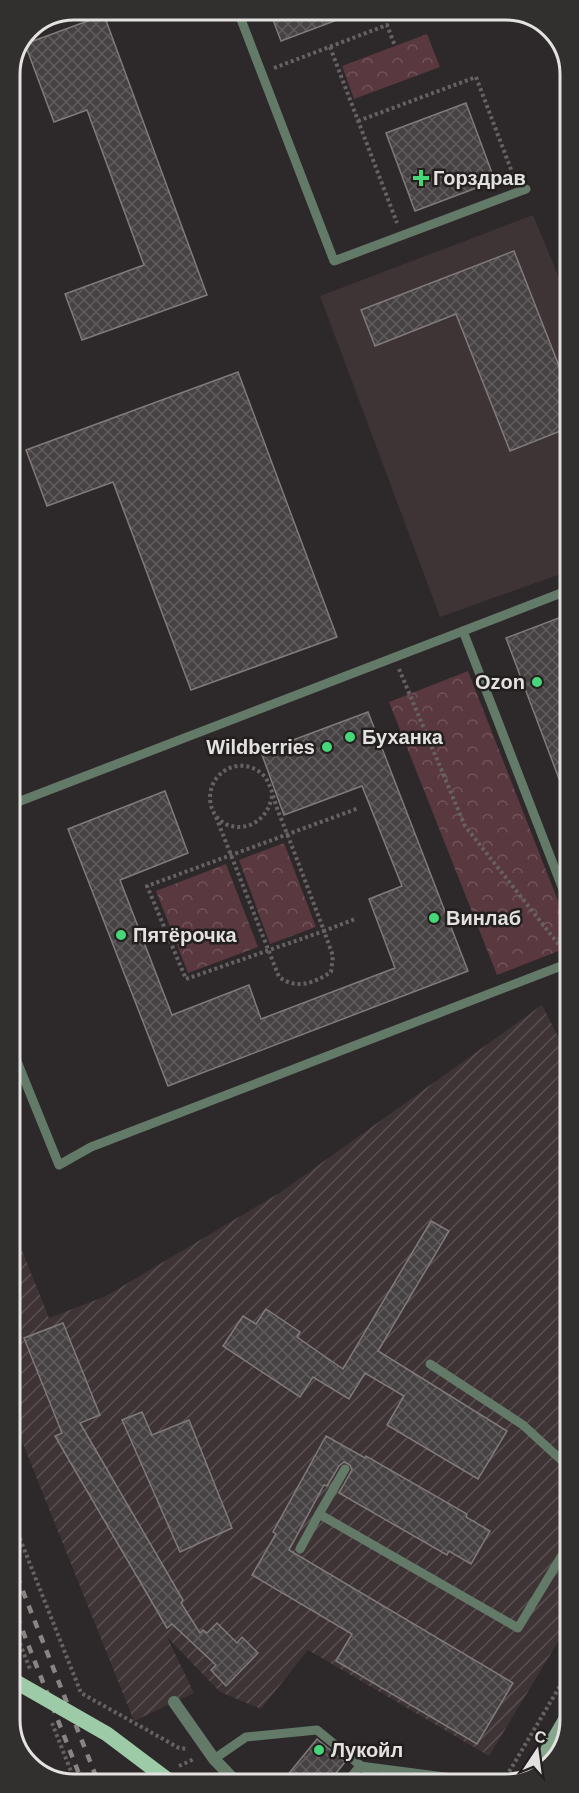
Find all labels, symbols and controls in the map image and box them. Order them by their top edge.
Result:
place label: Горздрав [433,167,526,189]
marker: Горздрав [414,171,428,185]
place label: Ozon [475,671,525,693]
marker: Ozon [530,675,544,689]
place label: Буханка [362,726,444,748]
marker: Буханка [343,730,357,744]
place label: Wildberries [206,736,315,758]
marker: Wildberries [320,740,334,754]
place label: Винлаб [446,907,521,929]
marker: Винлаб [427,911,441,925]
place label: Пятёрочка [133,924,238,946]
marker: Пятёрочка [114,928,128,942]
north arrow [507,1721,567,1781]
text: С [533,1727,548,1747]
place label: Лукойл [331,1739,403,1761]
marker: Лукойл [312,1743,326,1757]

